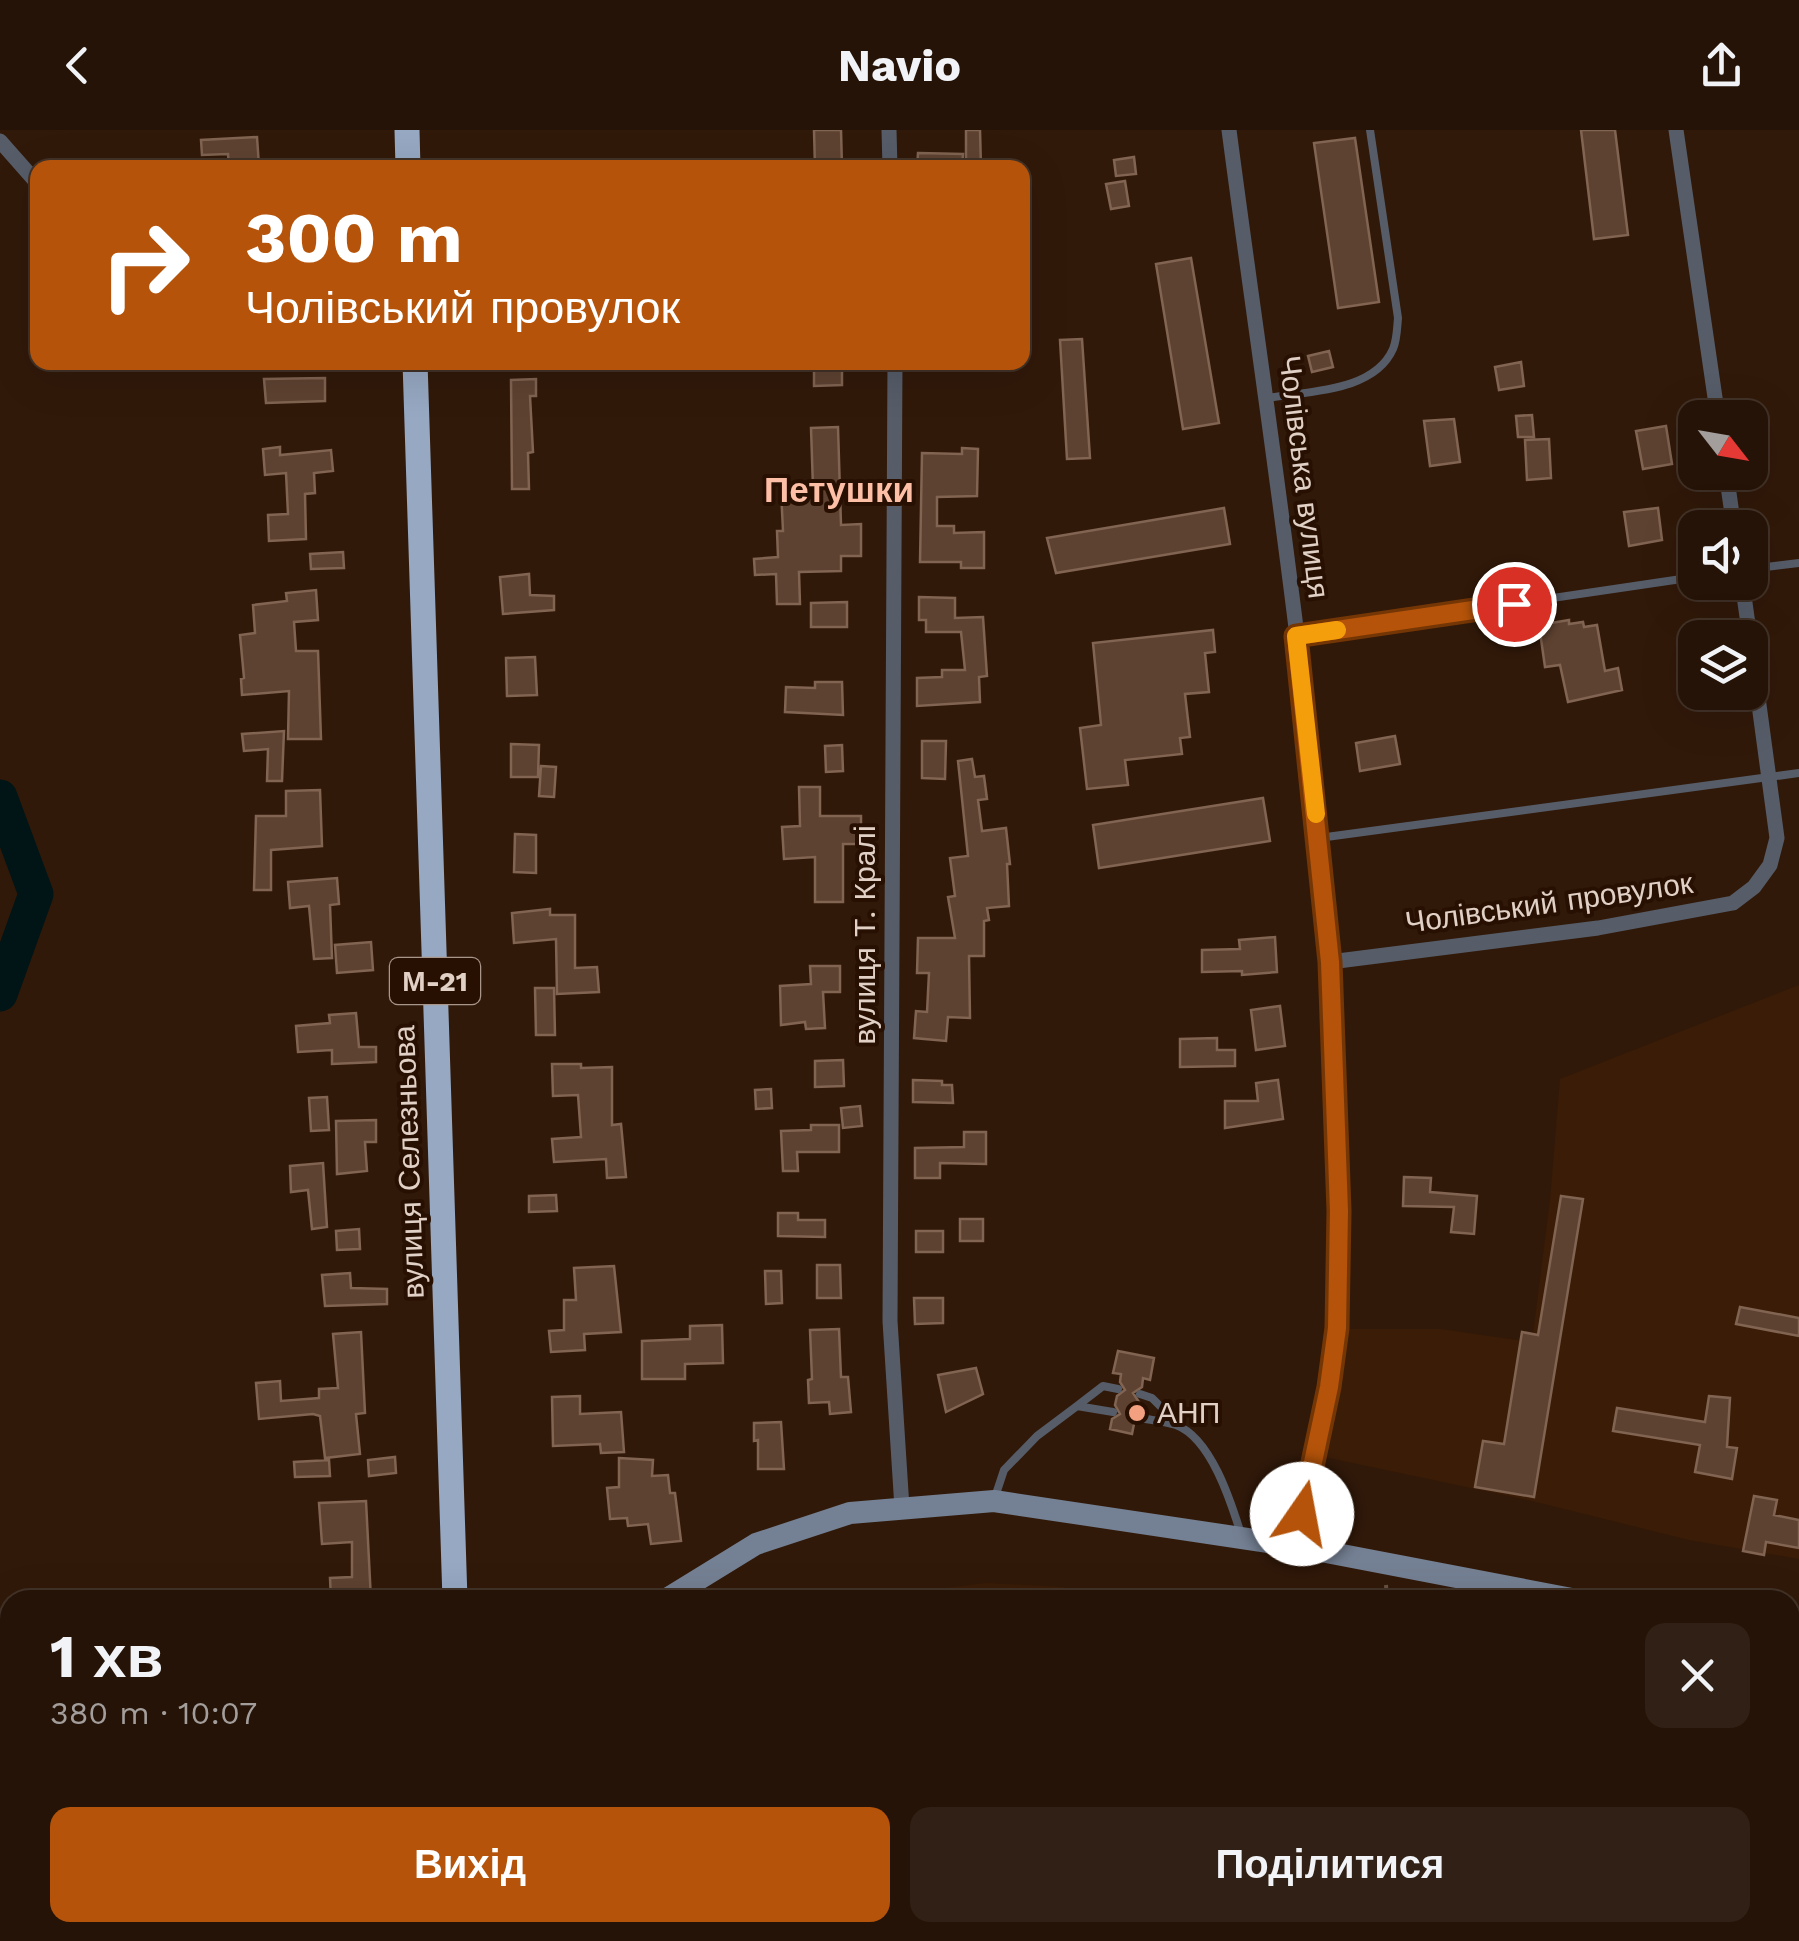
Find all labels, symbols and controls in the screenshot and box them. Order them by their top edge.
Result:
icon: back [50,38,105,93]
icon: share [1694,38,1749,93]
text: Navio [838,39,961,92]
text: 300 m [245,197,463,279]
icon: right [80,200,210,330]
text: Чолівський провулок [245,281,680,334]
street label: Чолівська вулиця [1272,353,1337,600]
north arrow [1678,400,1768,490]
map controls [1678,400,1768,710]
district label: Петушки [764,469,914,511]
button: sound [1678,510,1768,600]
pin [1472,562,1557,647]
icon: arrive [1487,577,1542,632]
button: layers [1678,620,1768,710]
street label: вулиця Т. Кралі [847,825,882,1045]
street label: Чолівський провулок [1403,865,1696,940]
road number: М-21 [390,958,480,1004]
street label: вулиця Селезньова [386,1025,431,1299]
place label: АНП [1157,1395,1220,1430]
marker: АНП [1126,1402,1148,1424]
position arrow [1250,1462,1354,1566]
text: 1 хв [50,1621,163,1692]
button: close [1645,1623,1750,1728]
text: 380 m · 10:07 [50,1694,257,1732]
button: Вихід [50,1807,890,1922]
button: Поділитися [910,1807,1750,1922]

